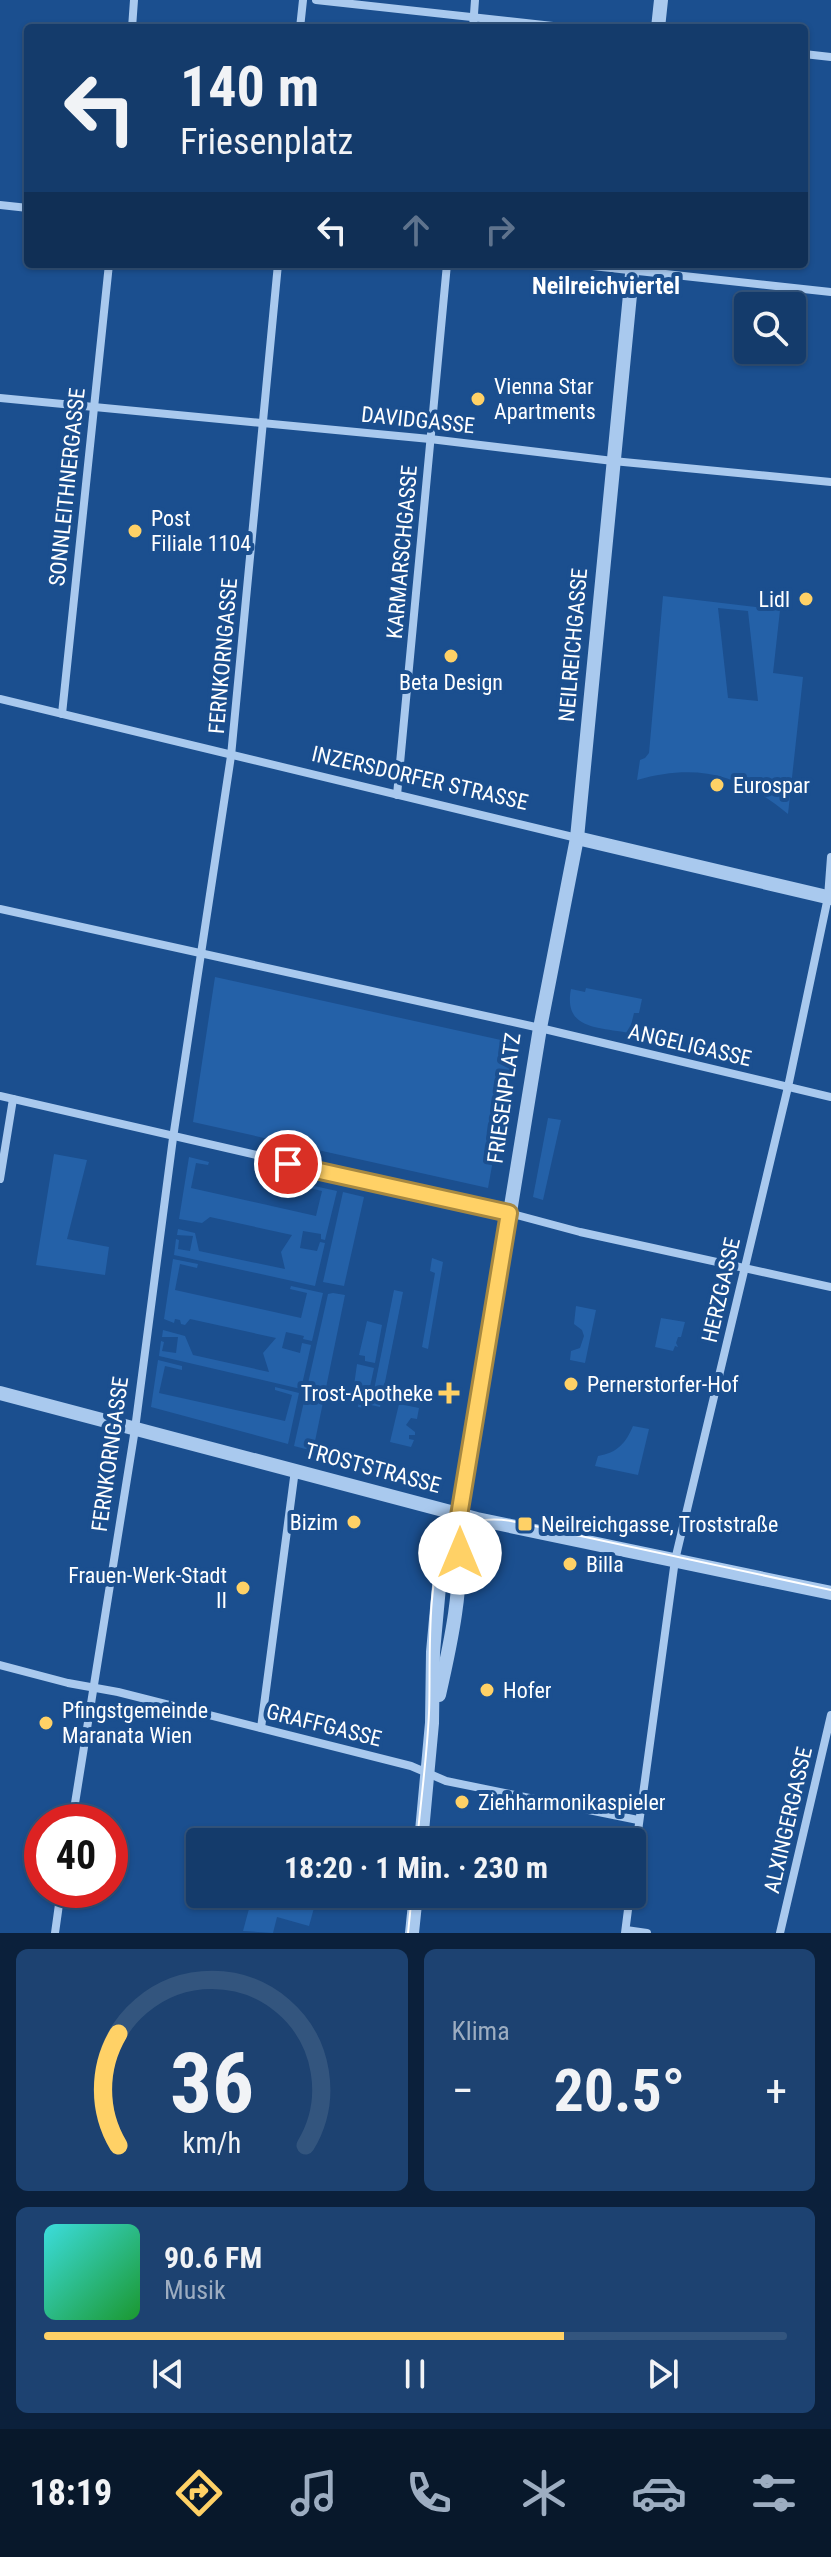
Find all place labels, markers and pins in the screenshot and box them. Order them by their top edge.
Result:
place label: Vienna Star Apartments [494,374,596,424]
marker: Vienna Star Apartments [469,390,487,408]
place label: Post Filiale 1104 [151,506,251,556]
marker: Post Filiale 1104 [126,522,144,540]
place label: Lidl [759,587,790,612]
marker: Lidl [797,590,815,608]
marker: Beta Design [442,647,460,665]
place label: Beta Design [399,670,503,695]
place label: Eurospar [733,773,810,798]
marker: Eurospar [708,776,726,794]
pin [254,1130,322,1198]
place label: Pernerstorfer-Hof [587,1372,739,1397]
marker: Pernerstorfer-Hof [562,1375,580,1393]
place label: Trost-Apotheke [301,1381,433,1406]
marker: Trost-Apotheke [440,1384,458,1402]
place label: Bizim [290,1510,338,1535]
place label: Neilreichgasse, Troststraße [541,1512,778,1537]
marker: Bizim [345,1513,363,1531]
marker: Neilreichgasse, Troststraße [516,1515,534,1533]
place label: Billa [586,1552,624,1577]
marker: Billa [561,1555,579,1573]
place label: Frauen-Werk-Stadt II [68,1563,227,1613]
marker: Frauen-Werk-Stadt II [234,1579,252,1597]
place label: Hofer [503,1678,552,1703]
marker: Hofer [478,1681,496,1699]
place label: Pfingstgemeinde Maranata Wien [62,1698,208,1748]
marker: Pfingstgemeinde Maranata Wien [37,1714,55,1732]
place label: Ziehharmonikaspieler [478,1790,666,1815]
marker: Ziehharmonikaspieler [453,1793,471,1811]

